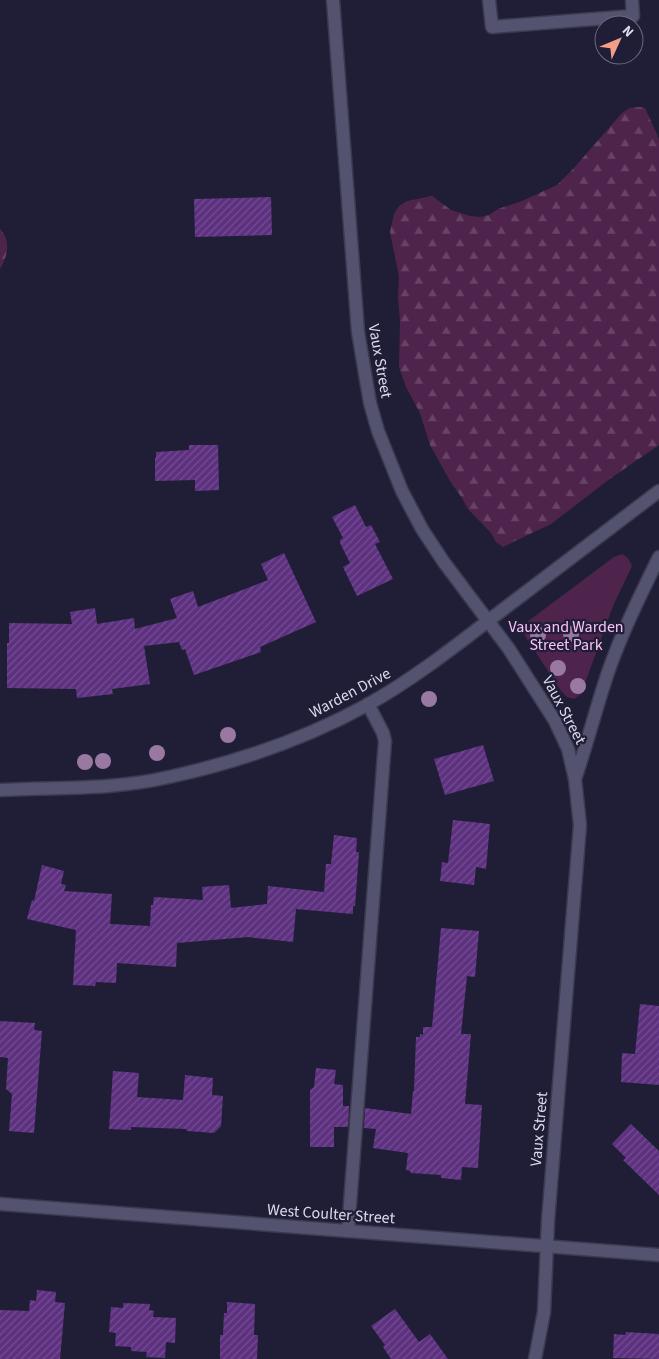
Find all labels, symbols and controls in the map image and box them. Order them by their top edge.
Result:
north arrow [594,15,644,65]
text: N [617,21,638,42]
street label: Vaux Street [363,322,397,400]
park label: Vaux and Warden Street Park [508,616,624,656]
street label: Warden Drive [305,662,395,724]
street label: Vaux Street [537,672,592,749]
street label: Vaux Street [525,1090,553,1167]
street label: West Coulter Street [266,1199,396,1229]

